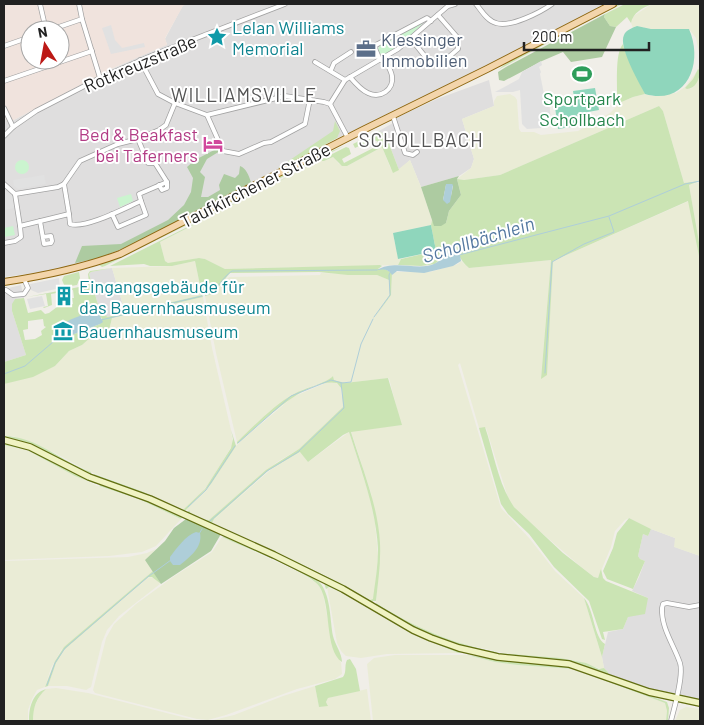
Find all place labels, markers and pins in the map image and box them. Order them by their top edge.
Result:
place label: Lelan Williams Memorial [232,16,344,59]
place icon: Lelan Williams Memorial [206,26,228,48]
place label: Klessinger Immobilien [381,28,468,71]
office icon: Klessinger Immobilien [355,38,377,60]
sports icon: Sportpark Schollbach [571,63,593,85]
place label: Sportpark Schollbach [539,87,625,130]
place label: Bed & Beakfast bei Taferners [79,123,198,166]
hotel icon: Bed & Beakfast bei Taferners [202,133,224,155]
place label: Eingangsgebäude für das Bauernhausmuseum [79,275,271,318]
building icon: Eingangsgebäude für das Bauernhausmuseum [53,285,75,307]
museum icon: Bauernhausmuseum [52,320,74,342]
place label: Bauernhausmuseum [78,320,238,342]

